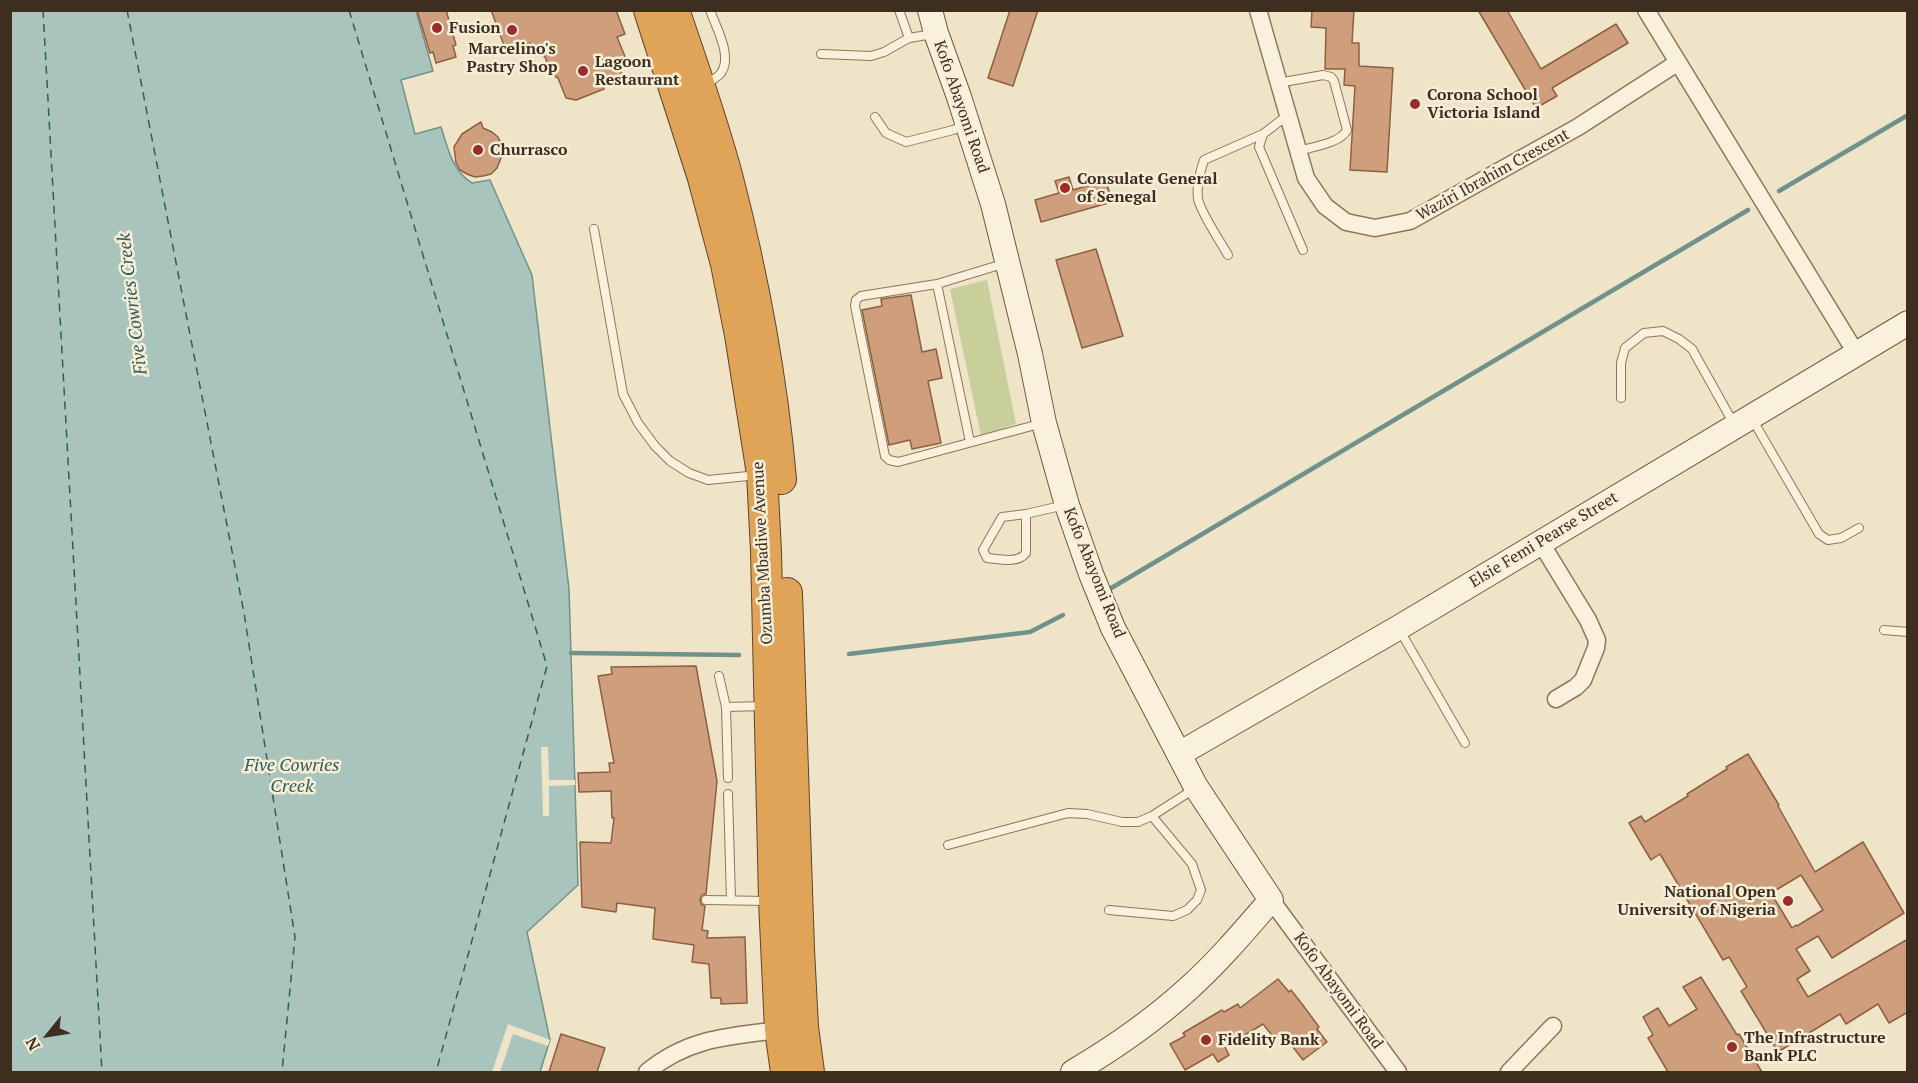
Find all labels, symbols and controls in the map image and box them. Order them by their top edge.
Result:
place label: Fusion [449,18,501,38]
marker: Fusion [430,21,444,35]
marker: Marcelino's Pastry Shop [505,23,519,37]
street label: Kofo Abayomi Road [929,38,993,176]
place label: Marcelino's Pastry Shop [467,39,557,77]
place label: Lagoon Restaurant [595,52,679,90]
marker: Lagoon Restaurant [576,64,590,78]
place label: Corona School Victoria Island [1427,85,1540,123]
marker: Corona School Victoria Island [1408,97,1422,111]
street label: Waziri Ibrahim Crescent [1413,125,1573,225]
place label: Churrasco [490,140,568,160]
marker: Churrasco [471,143,485,157]
place label: Consulate General of Senegal [1077,169,1218,207]
marker: Consulate General of Senegal [1058,181,1072,195]
water label: Five Cowries Creek [114,232,152,376]
street label: Ozumba Mbadiwe Avenue [749,461,777,645]
street label: Elsie Femi Pearse Street [1466,488,1622,592]
street label: Kofo Abayomi Road [1059,505,1129,641]
water label: Five Cowries Creek [244,755,340,798]
place label: National Open University of Nigeria [1618,882,1776,920]
marker: National Open University of Nigeria [1781,894,1795,908]
street label: Kofo Abayomi Road [1289,929,1387,1053]
north arrow [18,1005,78,1065]
place label: The Infrastructure Bank PLC [1744,1028,1886,1066]
place label: Fidelity Bank [1218,1030,1319,1050]
text: N [20,1033,45,1055]
marker: Fidelity Bank [1199,1033,1213,1047]
marker: The Infrastructure Bank PLC [1725,1040,1739,1054]

